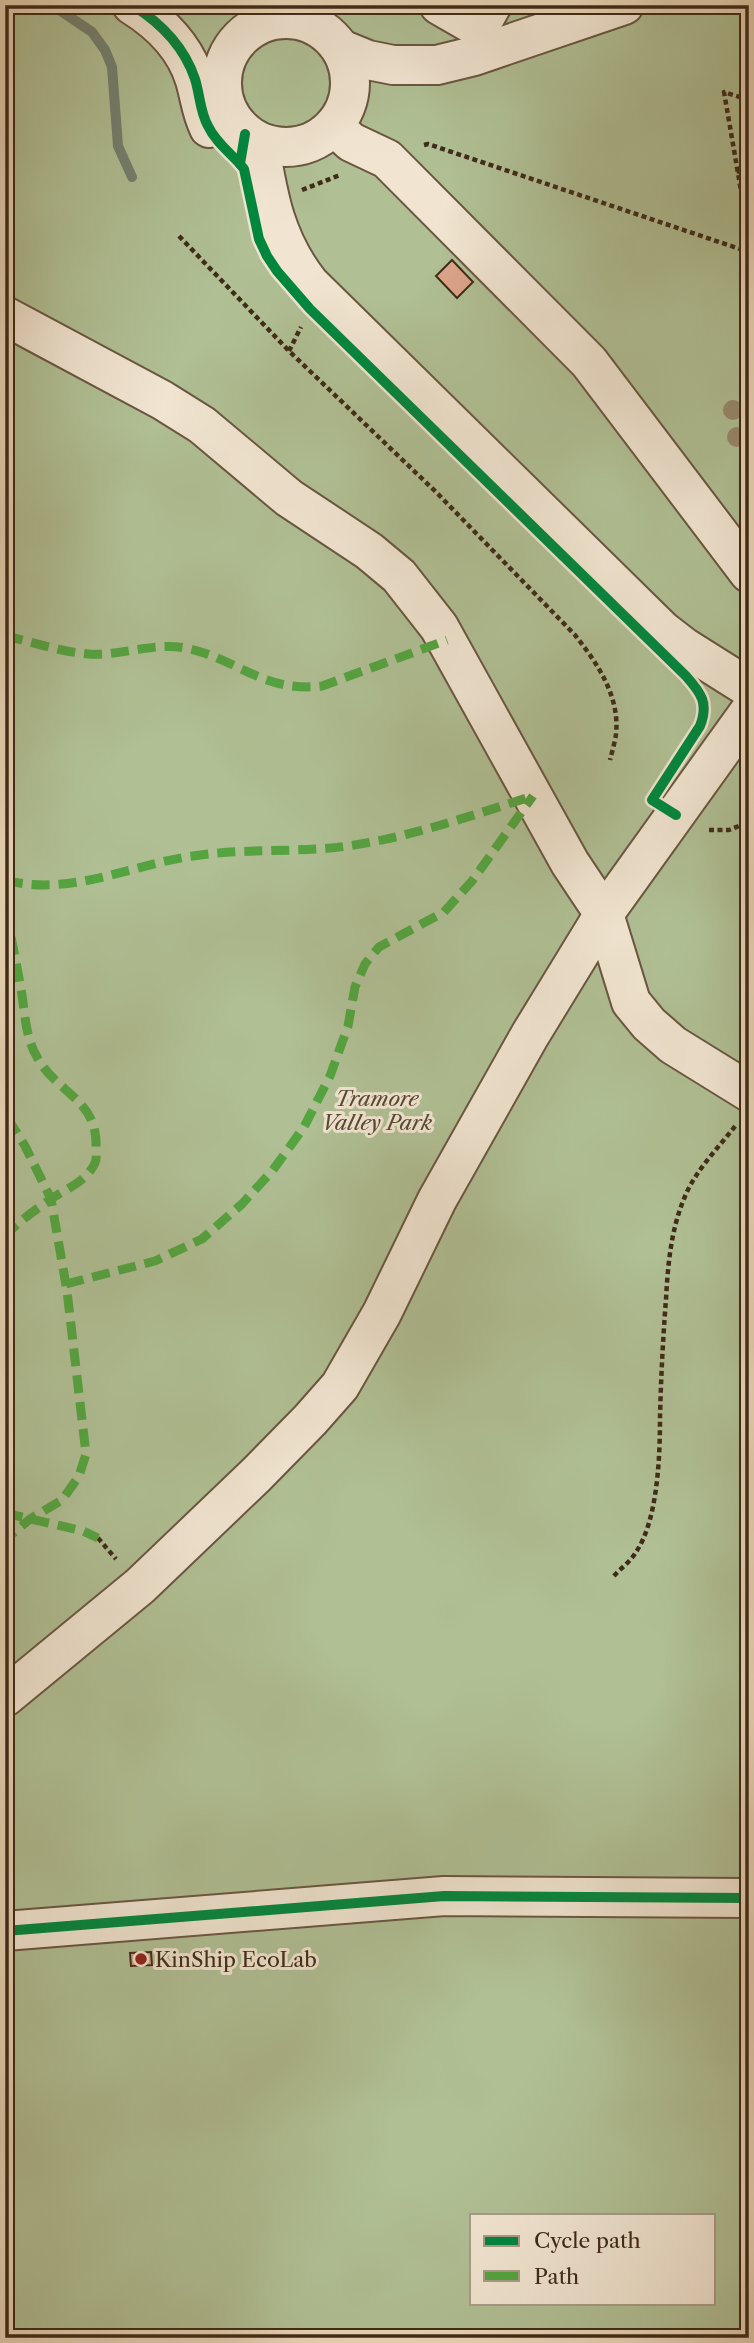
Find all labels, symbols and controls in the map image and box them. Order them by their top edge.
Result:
park label: Tramore Valley Park [322,1086,432,1135]
place label: KinShip EcoLab [155,1947,317,1972]
marker: KinShip EcoLab [133,1951,149,1967]
legend [470,2214,716,2304]
text: Cycle path [534,2228,641,2253]
text: Path [534,2264,579,2289]

